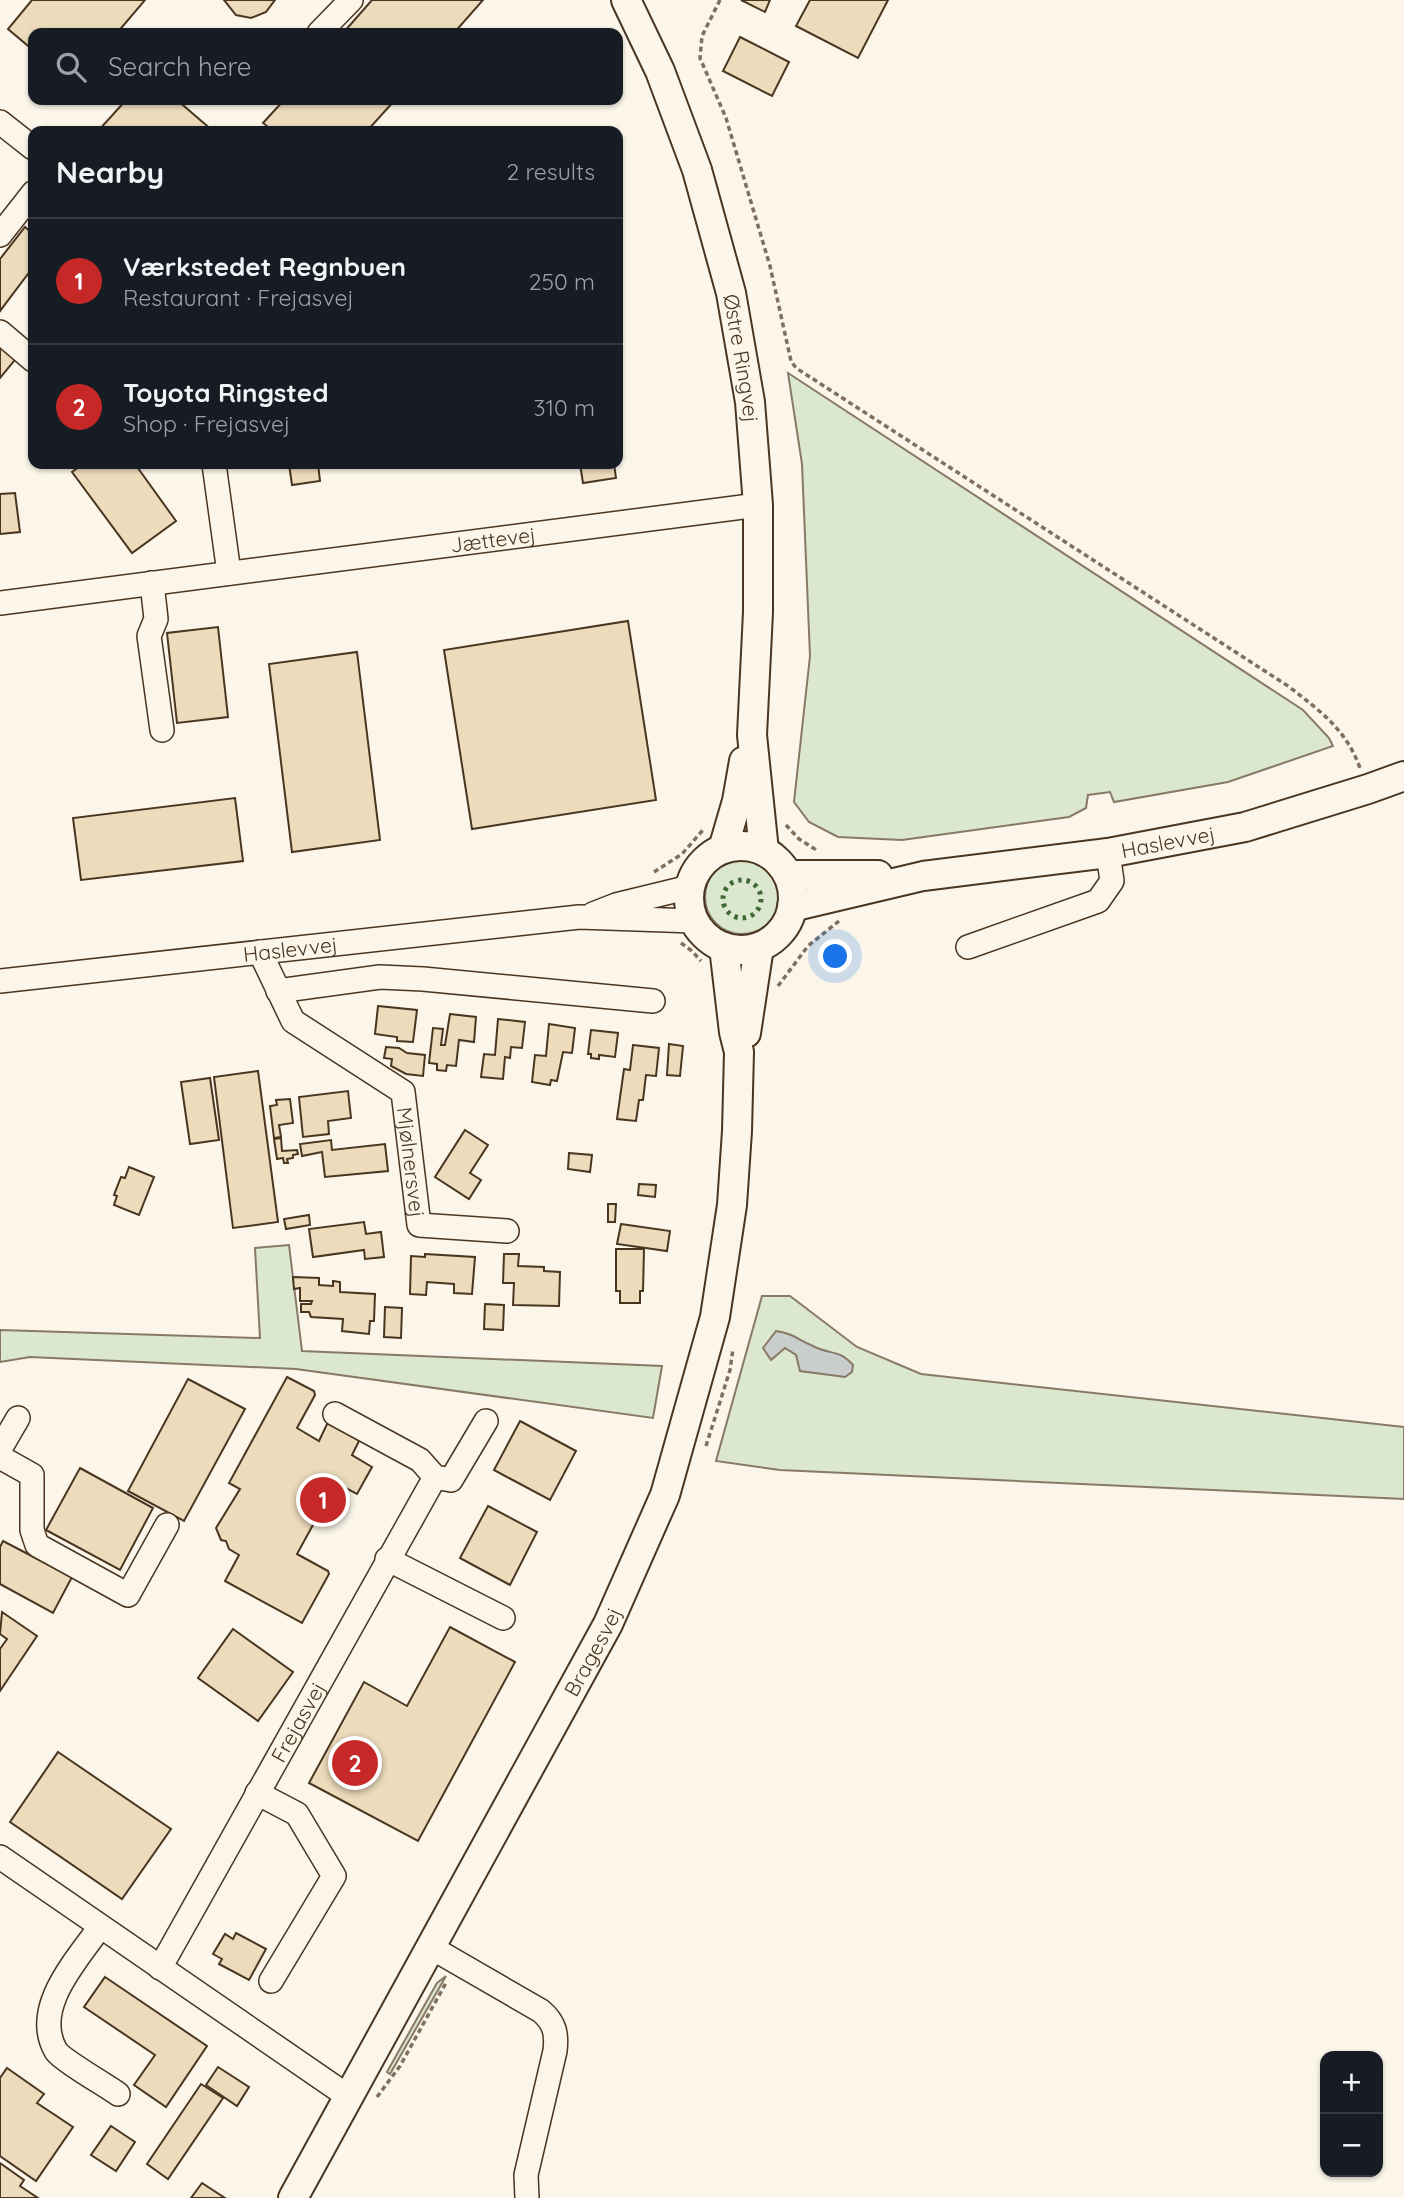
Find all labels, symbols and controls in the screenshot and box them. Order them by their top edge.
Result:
search box [28,28,623,105]
icon: search [52,48,90,86]
text: Search here [108,50,252,83]
text: Nearby [56,153,164,191]
text: 2 results [506,157,595,186]
text: Værkstedet Regnbuen [123,250,406,283]
text: 1 [75,267,83,296]
text: 250 m [529,267,595,296]
text: Restaurant · Frejasvej [123,283,354,312]
street label: Østre Ringvej [718,292,765,423]
text: Toyota Ringsted [123,376,329,409]
text: 2 [72,393,86,422]
text: 310 m [533,393,595,422]
text: Shop · Frejasvej [123,409,290,438]
street label: Jættevej [449,521,537,558]
street label: Haslevvej [1119,820,1217,863]
street label: Haslevvej [242,931,339,967]
your location [818,939,852,973]
street label: Mjølnersvej [392,1105,431,1219]
pin: 1 [300,1474,346,1526]
street label: Bragesvej [558,1603,627,1701]
street label: Frejasvej [265,1677,331,1767]
pin: 2 [332,1737,378,1789]
map controls [1320,2051,1383,2177]
button: + [1320,2051,1383,2114]
button: − [1320,2114,1383,2177]

